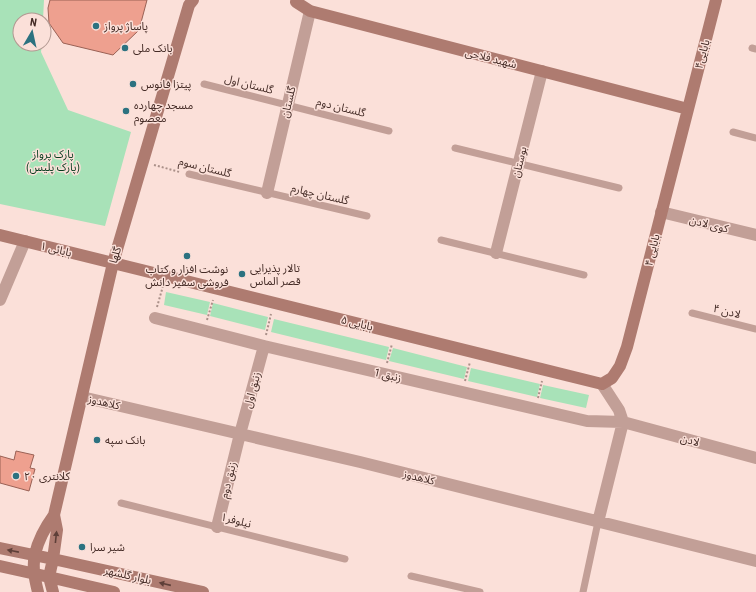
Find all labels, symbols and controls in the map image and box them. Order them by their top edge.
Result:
north arrow [12,12,52,52]
text: N [29,16,38,30]
place label: پاساژ پرواز [103,20,148,34]
marker: پاساژ پرواز [91,21,101,31]
street label: بابایی۴ [692,38,713,70]
place label: بانک ملی [133,42,173,55]
marker: بانک ملی [120,43,130,53]
street label: شهید فلاحی [464,46,518,71]
street label: گلستان اول [223,72,275,97]
place label: پیتزا فانوس [141,78,191,92]
marker: پیتزا فانوس [128,79,138,89]
street label: گلستان [279,85,299,119]
street label: گلستان دوم [315,95,367,121]
place label: مسجد چهارده معصوم [134,99,193,126]
marker: مسجد چهارده معصوم [121,106,131,116]
street label: بوستان [509,145,530,179]
park label: پارک پرواز (پارک پلیس) [26,148,80,175]
street label: گلستان سوم [177,155,233,181]
street label: گلستان چهارم [290,182,350,209]
street label: کوی لادن [688,213,730,236]
street label: بابایی ۴ [642,233,663,267]
street label: بابائی ۱ [39,239,73,260]
street label: گلها [107,245,124,265]
marker: نوشت افزار و کتاب فروشی سفیر دانش [182,251,192,261]
place label: تالار پذیرایی قصر الماس [250,262,301,288]
place label: نوشت افزار و کتاب فروشی سفیر دانش [145,263,229,289]
marker: تالار پذیرایی قصر الماس [237,269,247,279]
street label: لادن ۴ [712,302,742,321]
street label: ۵ بابایی [340,313,374,334]
street label: زنبق 1 [373,366,403,385]
street label: زنبق اول [241,371,264,410]
street label: کلاهدوز [86,392,122,413]
street label: لادن [679,432,701,449]
place label: بانک سپه [105,434,145,448]
marker: بانک سپه [92,435,102,445]
street label: زنبق دوم [218,460,240,500]
street label: کلاهدوز [401,467,437,488]
place label: کلانتری ۲۰ [24,470,70,483]
marker: کلانتری ۲۰ [11,471,21,481]
street label: نیلوفر۱ [219,510,253,531]
one-way arrow [52,530,59,543]
place label: شیر سرا [90,541,125,554]
marker: شیر سرا [77,542,87,552]
one-way arrow [7,547,19,553]
street label: بلوار گلشهر [102,564,153,587]
one-way arrow [159,580,171,586]

